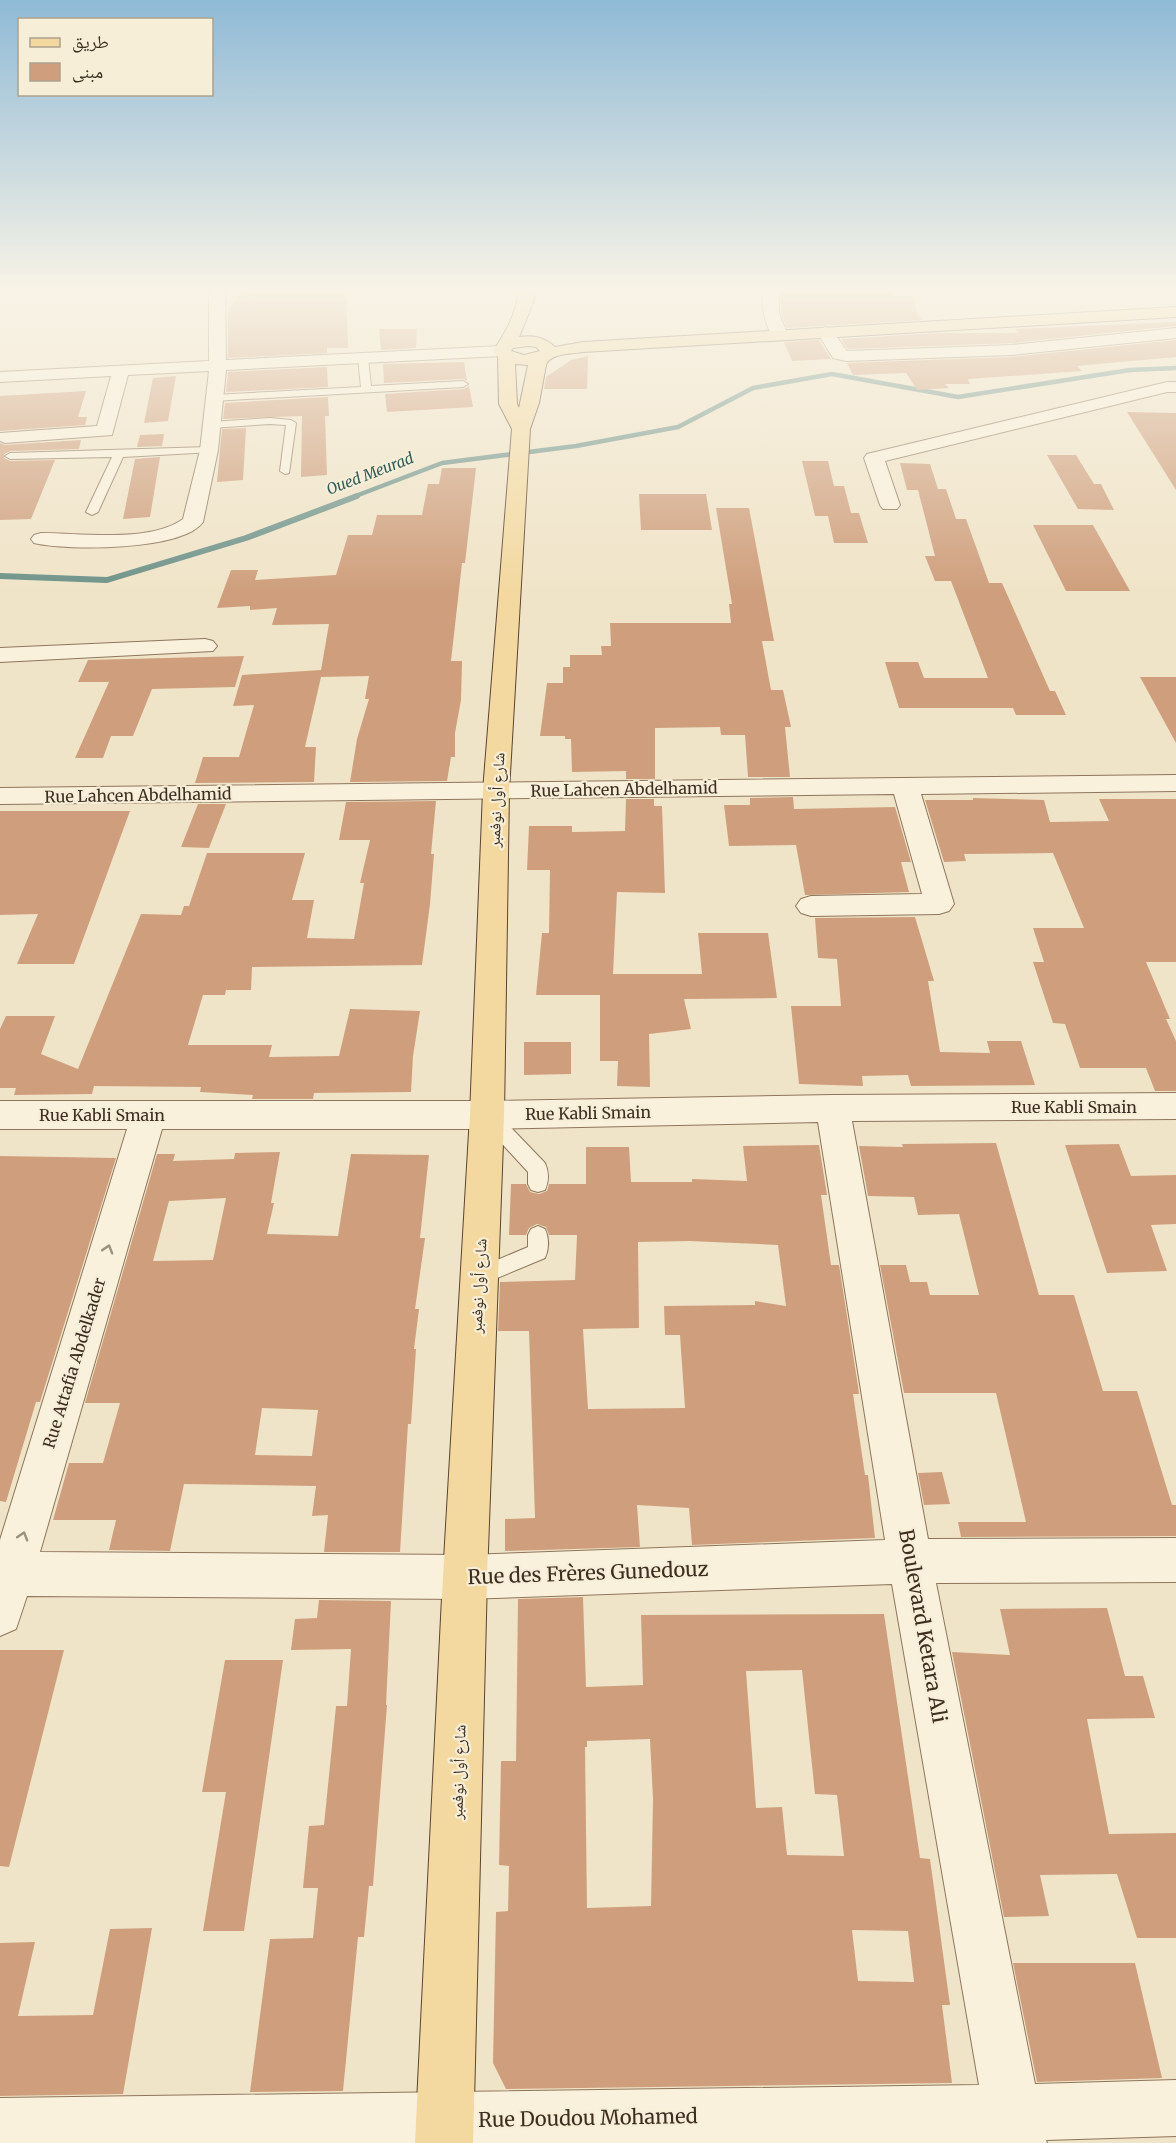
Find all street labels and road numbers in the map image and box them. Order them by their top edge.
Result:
street label: شارع أول نوفمبر [483,752,509,849]
street label: Rue Lahcen Abdelhamid [530,777,718,801]
street label: Rue Lahcen Abdelhamid [44,783,232,807]
street label: Rue Kabli Smain [1011,1097,1137,1117]
street label: Rue Kabli Smain [525,1102,651,1124]
street label: Rue Kabli Smain [39,1105,165,1125]
street label: شارع أول نوفمبر [465,1238,491,1335]
street label: Rue Attafia Abdelkader [39,1275,109,1451]
street label: Boulevard Ketara Ali [894,1527,953,1725]
street label: Rue des Frères Gunedouz [467,1556,709,1589]
street label: شارع أول نوفمبر [446,1724,471,1821]
street label: Rue Doudou Mohamed [478,2103,698,2132]

